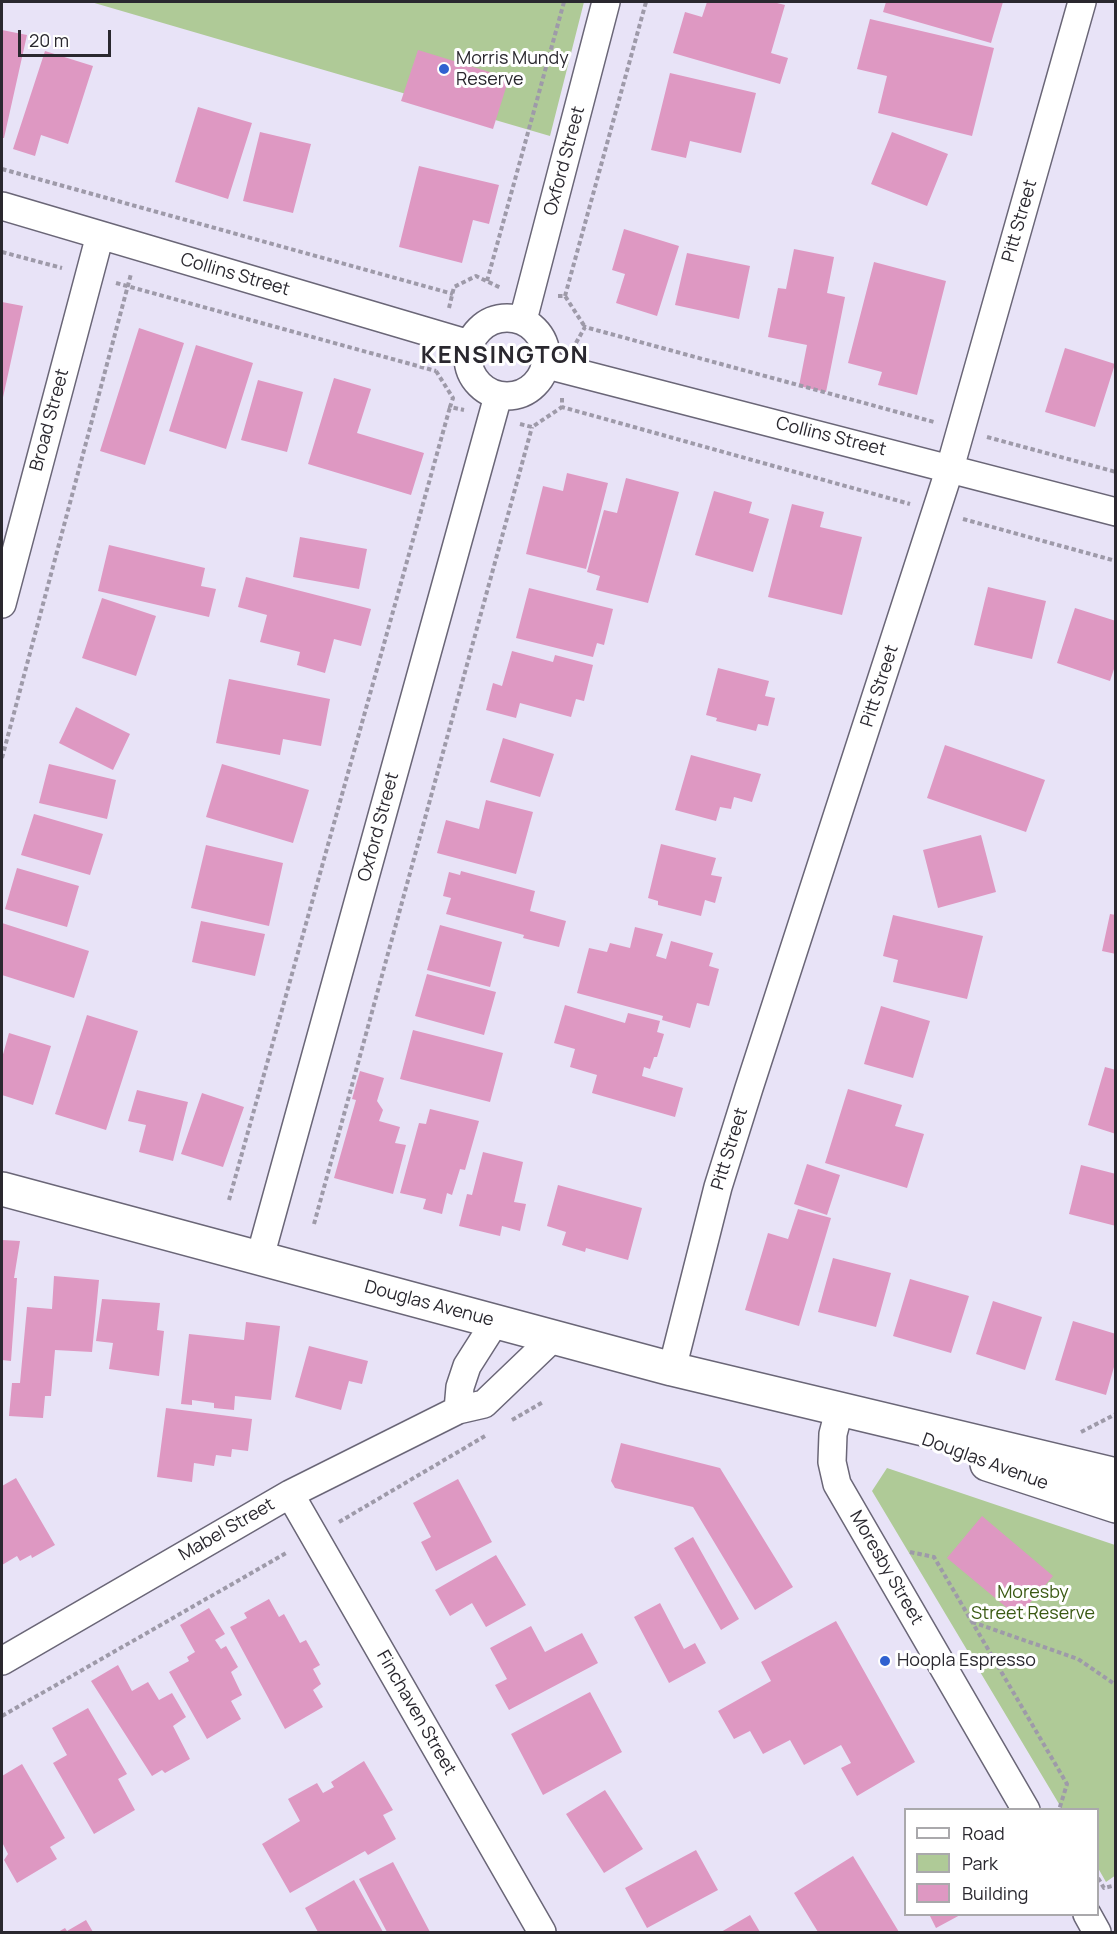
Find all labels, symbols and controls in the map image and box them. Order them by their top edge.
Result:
scale bar [21,18,114,56]
text: 20 m [29,28,69,52]
place label: Morris Mundy Reserve [456,48,569,90]
marker: Morris Mundy Reserve [437,62,451,76]
street label: Oxford Street [540,104,590,218]
street label: Pitt Street [998,177,1042,265]
street label: Collins Street [178,249,292,301]
district label: KENSINGTON [421,342,589,370]
street label: Broad Street [26,366,74,474]
street label: Collins Street [774,413,888,461]
street label: Pitt Street [857,642,903,730]
street label: Oxford Street [354,770,404,884]
street label: Pitt Street [707,1105,753,1193]
street label: Douglas Avenue [362,1276,496,1332]
street label: Douglas Avenue [919,1429,1051,1495]
street label: Mabel Street [175,1494,279,1566]
street label: Moresby Street [845,1507,927,1629]
park label: Moresby Street Reserve [971,1582,1095,1624]
street label: Finchaven Street [372,1647,460,1779]
place label: Hoopla Espresso [897,1650,1036,1672]
marker: Hoopla Espresso [878,1654,892,1668]
legend [904,1808,1099,1916]
text: Road [962,1821,1005,1845]
text: Park [962,1851,998,1875]
text: Building [962,1881,1028,1905]

